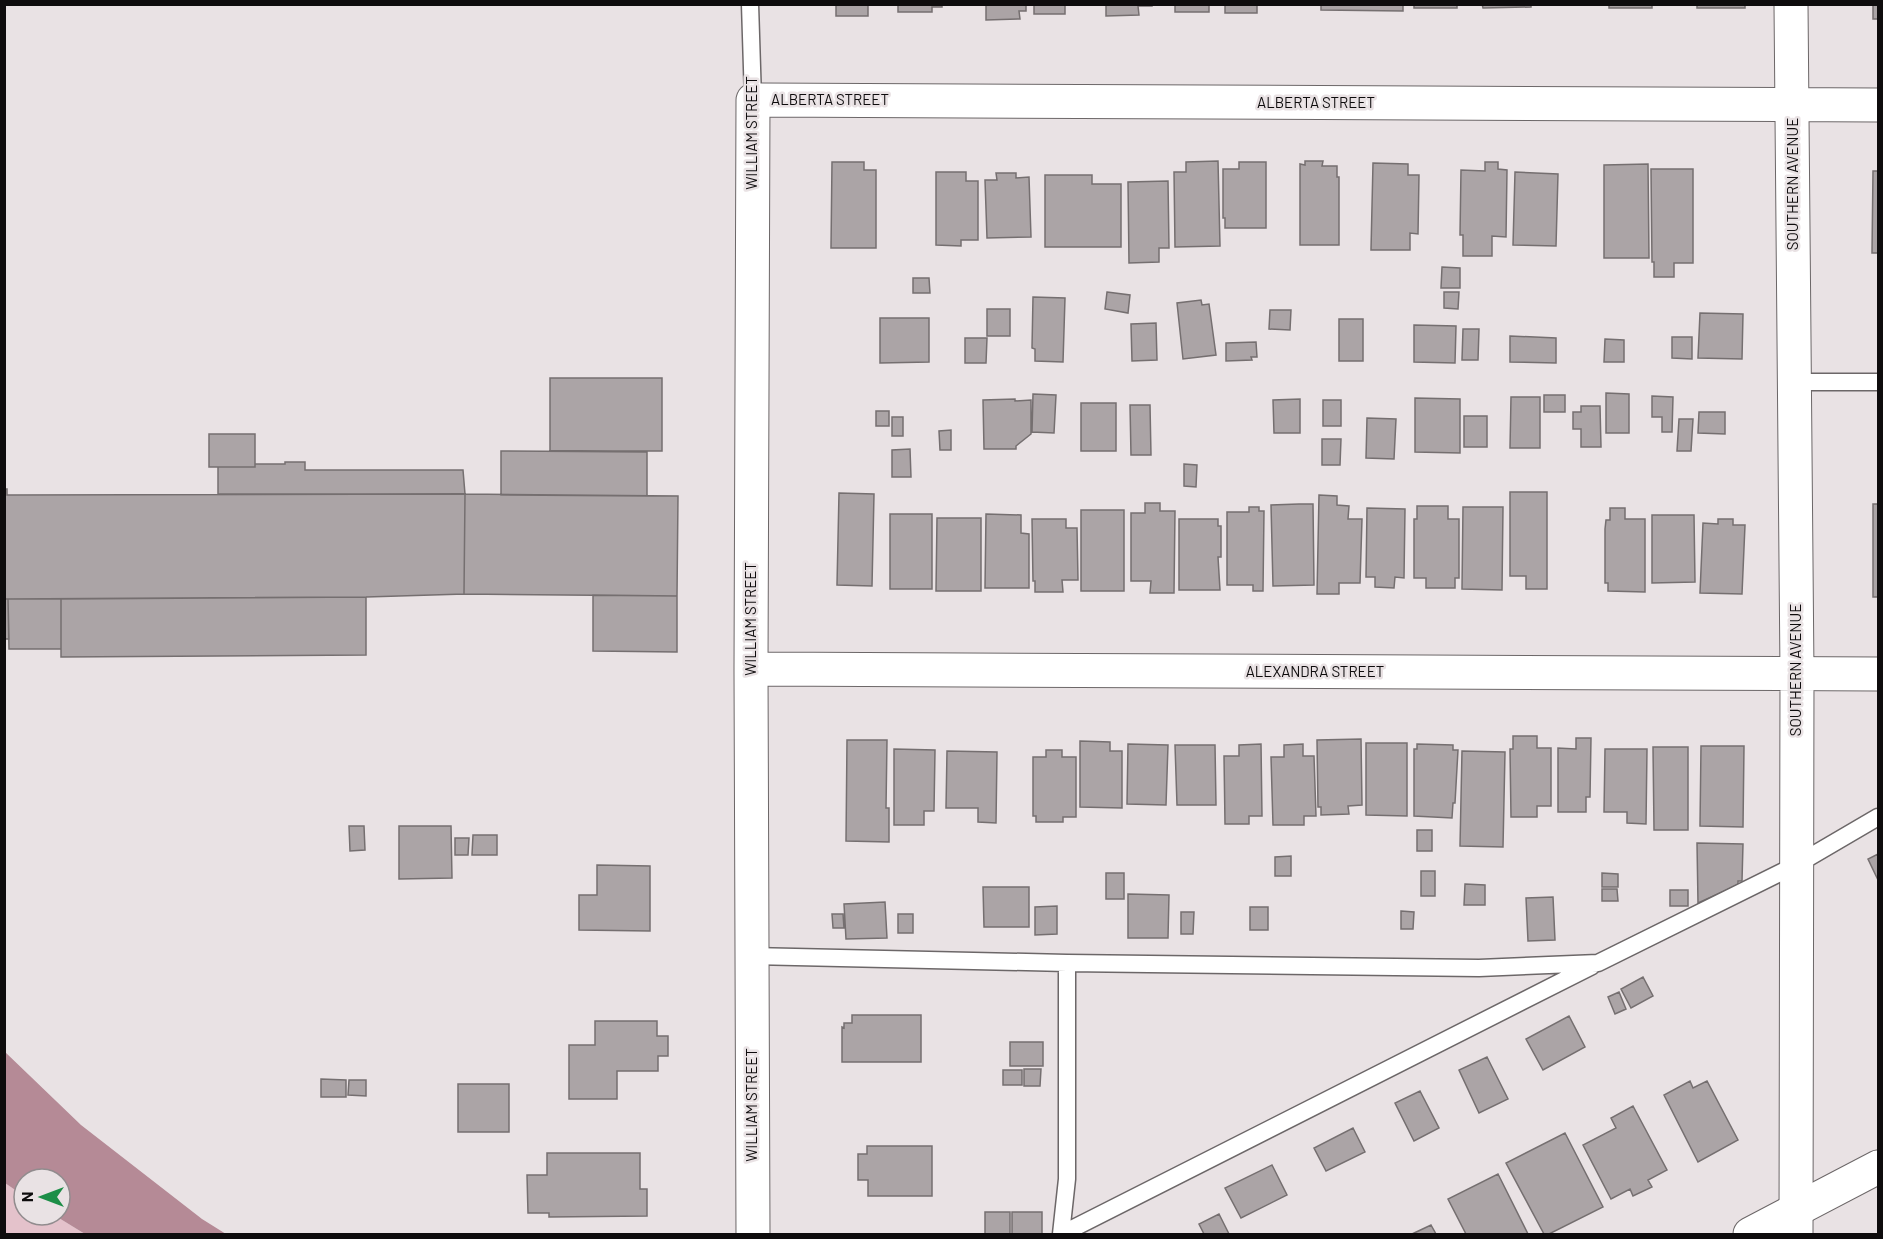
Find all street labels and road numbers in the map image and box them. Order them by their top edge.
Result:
street label: WILLIAM STREET [742,76,760,190]
street label: ALBERTA STREET [771,90,889,108]
street label: ALBERTA STREET [1257,93,1375,111]
street label: SOUTHERN AVENUE [1783,118,1801,250]
street label: WILLIAM STREET [741,562,759,676]
street label: SOUTHERN AVENUE [1786,604,1804,736]
street label: ALEXANDRA STREET [1246,662,1384,680]
street label: WILLIAM STREET [742,1048,760,1162]

